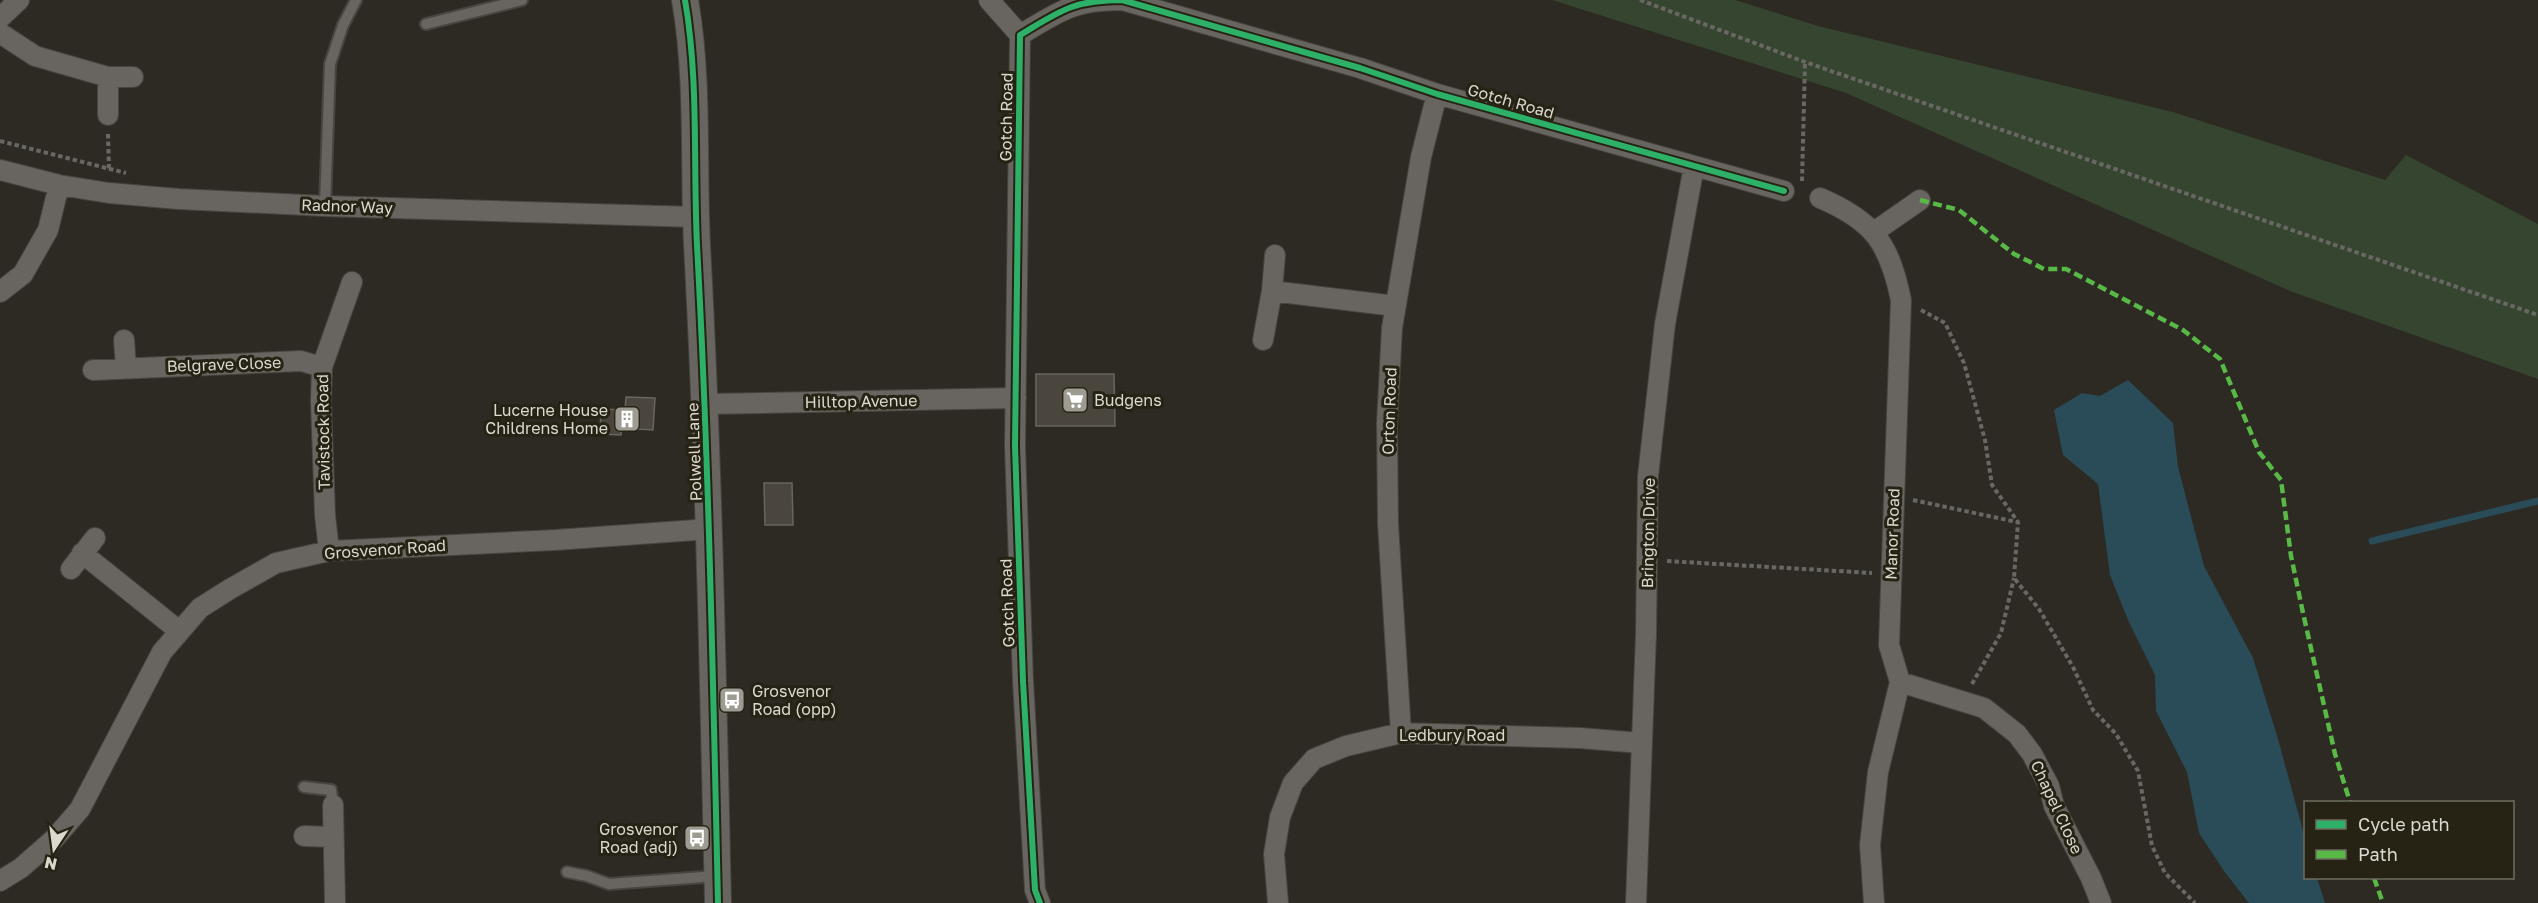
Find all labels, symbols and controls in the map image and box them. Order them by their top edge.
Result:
street label: Gotch Road [995,72,1017,162]
street label: Gotch Road [1465,79,1557,123]
street label: Radnor Way [301,194,393,218]
street label: Belgrave Close [166,352,282,376]
street label: Orton Road [1377,367,1401,455]
street label: Tavistock Road [312,374,334,490]
supermarket icon: Budgens [1060,385,1090,415]
street label: Hilltop Avenue [804,390,918,412]
place label: Budgens [1094,390,1162,410]
place label: Lucerne House Childrens Home [485,400,608,438]
street label: Polwell Lane [682,402,706,502]
building icon: Lucerne House Childrens Home [612,404,642,434]
street label: Brington Drive [1637,478,1659,588]
street label: Manor Road [1880,488,1904,580]
street label: Grosvenor Road [323,535,447,563]
street label: Gotch Road [995,558,1019,648]
place label: Grosvenor Road (opp) [752,681,837,719]
bus stop icon: Grosvenor Road (opp) [717,685,747,715]
street label: Ledbury Road [1399,725,1505,745]
street label: Chapel Close [2027,757,2087,857]
legend [2304,801,2514,879]
text: Cycle path [2358,813,2450,835]
north arrow [24,819,84,879]
place label: Grosvenor Road (adj) [599,819,678,857]
bus stop icon: Grosvenor Road (adj) [682,823,712,853]
text: Path [2358,843,2398,865]
text: N [42,853,59,875]

